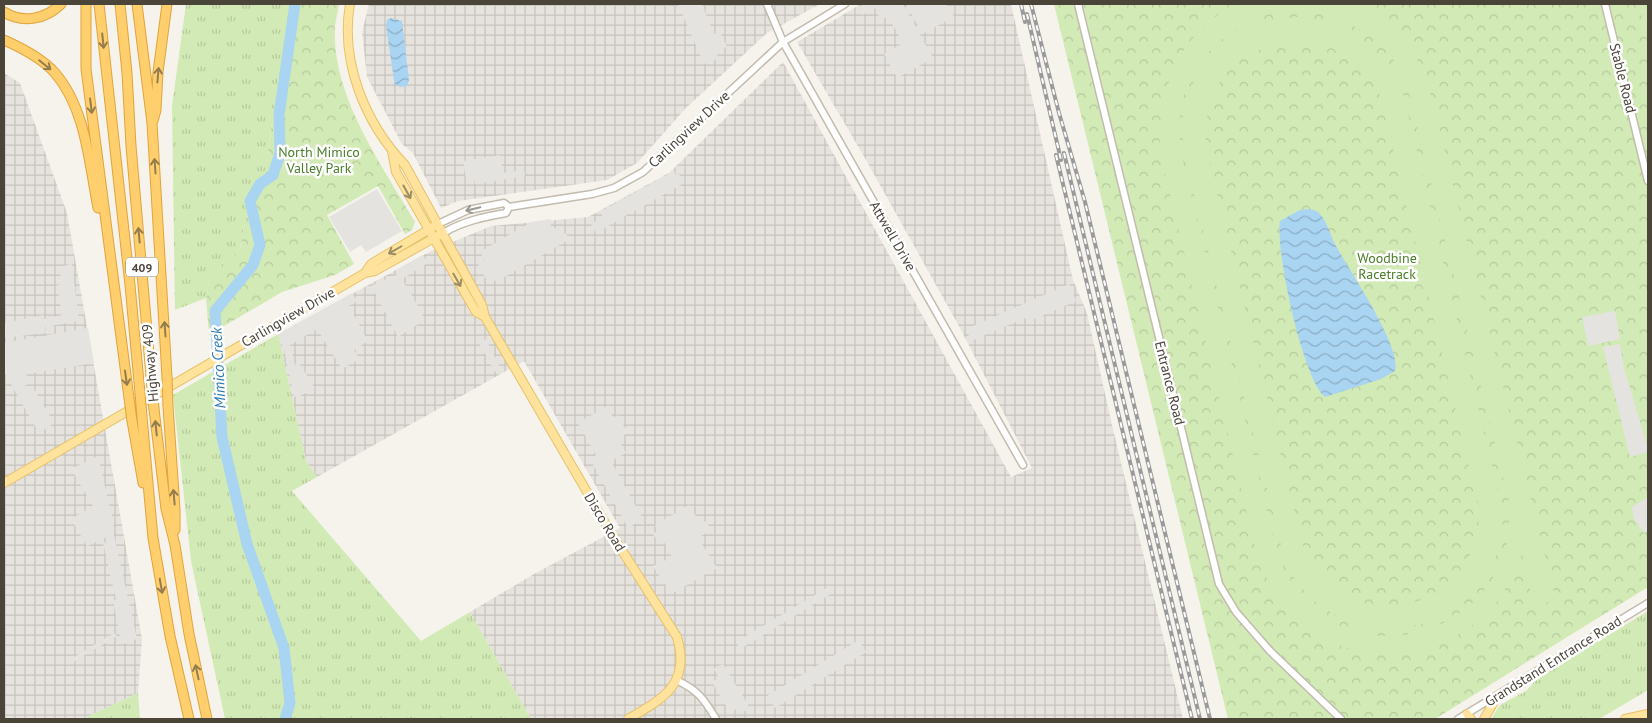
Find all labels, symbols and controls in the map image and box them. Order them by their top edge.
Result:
one-way arrow [98,32,108,48]
street label: Stable Road [1606,41,1640,115]
one-way arrow [39,59,52,70]
one-way arrow [154,68,163,84]
street label: Carlingview Drive [644,87,734,171]
one-way arrow [86,98,96,114]
park label: North Mimico Valley Park [278,143,360,177]
one-way arrow [150,159,159,175]
one-way arrow [402,184,412,199]
street label: Attwell Drive [866,198,920,274]
one-way arrow [466,205,482,214]
one-way arrow [134,227,143,243]
one-way arrow [388,245,402,255]
park label: Woodbine Racetrack [1357,249,1417,283]
road number: 409 [126,258,158,276]
one-way arrow [453,273,463,287]
street label: Carlingview Drive [238,283,338,351]
one-way arrow [161,321,170,337]
street label: Highway 409 [138,323,162,403]
water label: Mimico Creek [206,326,230,409]
street label: Entrance Road [1151,339,1189,427]
one-way arrow [121,370,131,386]
one-way arrow [151,420,161,436]
one-way arrow [169,489,179,505]
street label: Disco Road [580,489,630,555]
one-way arrow [157,577,167,593]
street label: Grandstand Entrance Road [1481,612,1625,710]
one-way arrow [192,664,201,680]

